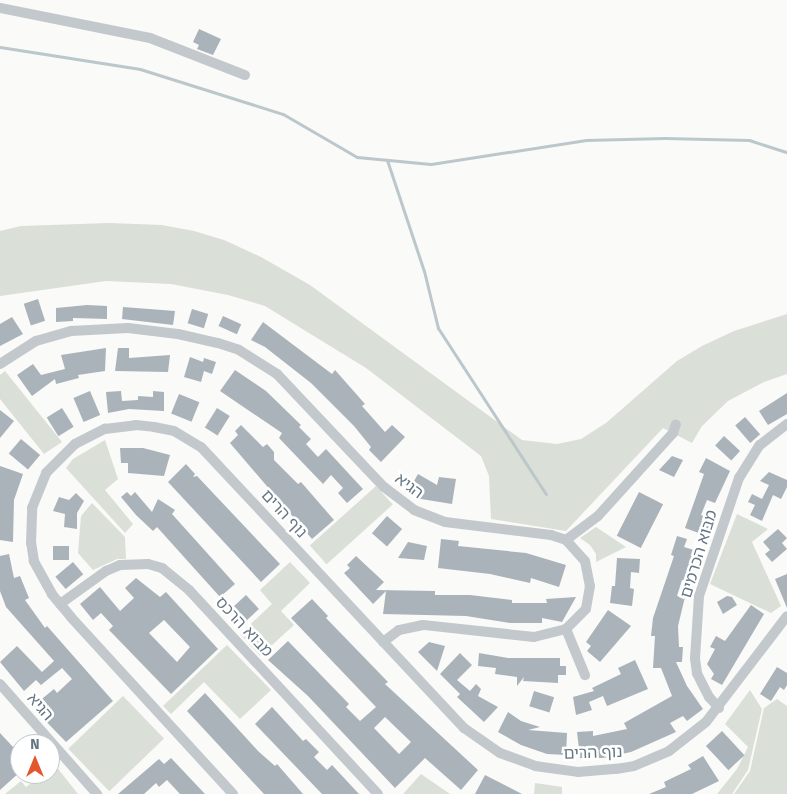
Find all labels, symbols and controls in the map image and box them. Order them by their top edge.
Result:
street label: הגיא [391,469,427,503]
street label: נוף הרים [257,486,311,542]
street label: מבוא הכרמים [676,508,722,600]
street label: מבוא הרכס [211,593,277,661]
street label: הגיא [23,689,57,725]
north arrow [10,734,60,784]
text: N [30,736,40,753]
street label: נוף הרים [563,742,623,764]

